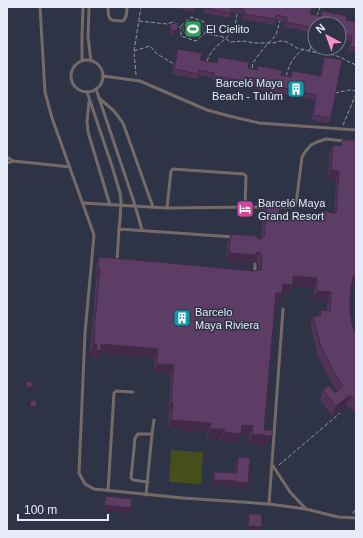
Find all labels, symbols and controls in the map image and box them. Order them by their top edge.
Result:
north arrow [307,16,347,56]
sports icon: El Cielito [183,19,203,39]
text: N [314,21,327,36]
place label: El Cielito [206,23,249,35]
place label: Barceló Maya Beach - Tulúm [212,77,284,102]
building icon: Barceló Maya Beach - Tulúm [286,79,306,99]
place label: Barceló Maya Grand Resort [258,197,326,222]
hotel icon: Barceló Maya Grand Resort [235,199,255,219]
place label: Barcelo Maya Riviera [195,306,260,331]
building icon: Barcelo Maya Riviera [172,308,192,328]
scale bar [18,496,108,522]
text: 100 m [24,503,57,517]

